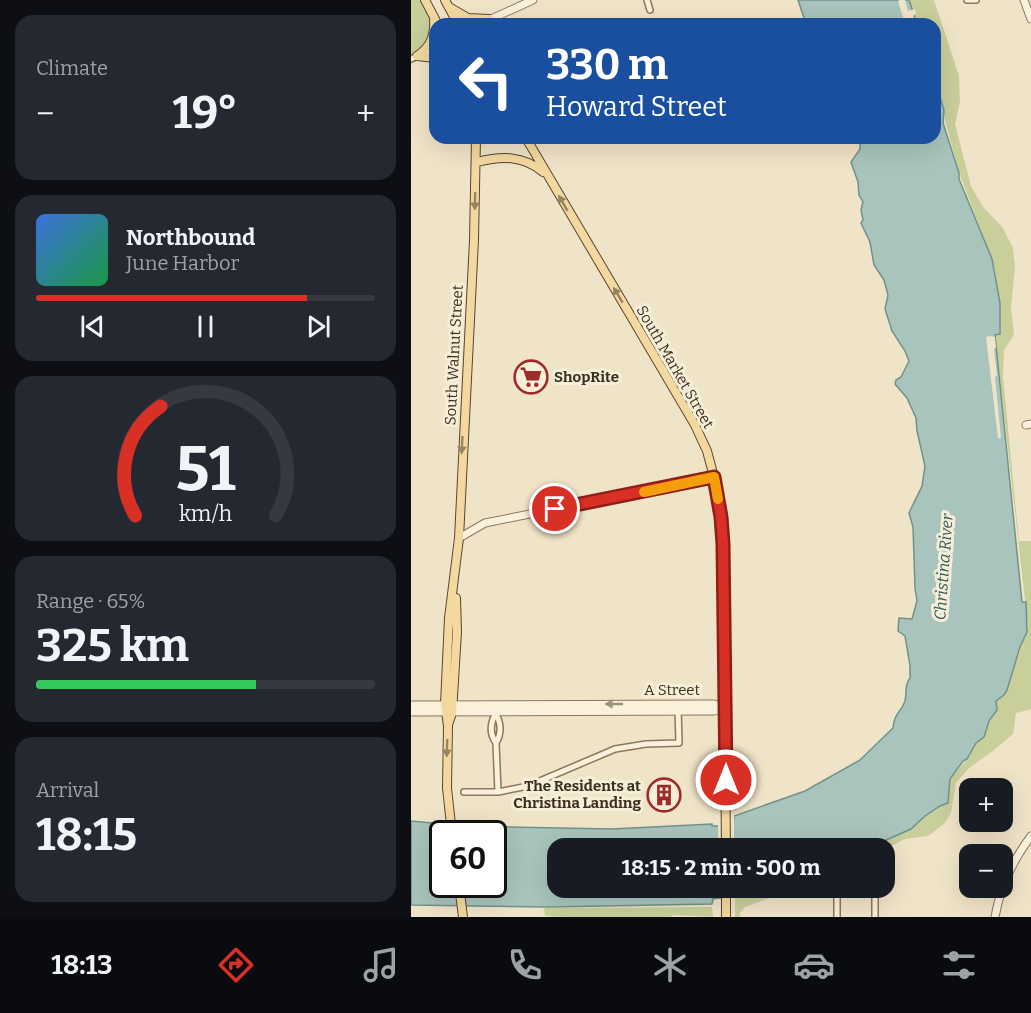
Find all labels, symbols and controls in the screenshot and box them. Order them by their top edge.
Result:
text: 330 m [546,40,668,90]
icon: left [447,42,525,120]
text: Climate [36,56,108,80]
text: 19° [172,86,238,140]
text: Howard Street [546,91,727,123]
text: − [36,94,54,134]
text: + [356,94,375,134]
one-way arrow [471,192,480,211]
one-way arrow [558,194,568,211]
text: Northbound [126,224,255,251]
text: June Harbor [126,251,239,275]
street label: South Walnut Street [441,284,467,426]
one-way arrow [613,287,624,303]
street label: South Market Street [632,302,718,432]
icon: previous [76,310,109,343]
icon: pause [189,310,222,343]
icon: next [302,310,335,343]
supermarket icon: ShopRite [513,359,549,395]
place label: ShopRite [554,368,619,386]
text: 51 [175,432,236,507]
one-way arrow [458,435,467,454]
pin [529,483,580,534]
icon: arrive [538,492,571,525]
text: km/h [179,501,232,527]
water label: Christina River [930,512,957,621]
text: Range · 65% [36,589,145,613]
text: 325 km [36,619,189,673]
street label: A Street [644,681,701,699]
one-way arrow [604,699,623,709]
one-way arrow [443,738,452,757]
position arrow [694,748,758,812]
place label: The Residents at Christina Landing [513,777,641,812]
building icon: The Residents at Christina Landing [646,777,682,813]
text: Arrival [36,778,99,802]
map controls [959,778,1013,898]
button: + [959,778,1013,832]
text: 18:15 [36,808,137,862]
speed limit sign: 60 [429,820,507,898]
button: − [959,844,1013,898]
text: 18:15 · 2 min · 500 m [622,854,820,881]
icon: directions [215,944,257,986]
icon: music [360,944,402,986]
icon: phone [504,944,546,986]
icon: climate [649,944,691,986]
icon: car [793,944,835,986]
icon: filters [938,944,980,986]
text: 18:13 [51,949,113,981]

